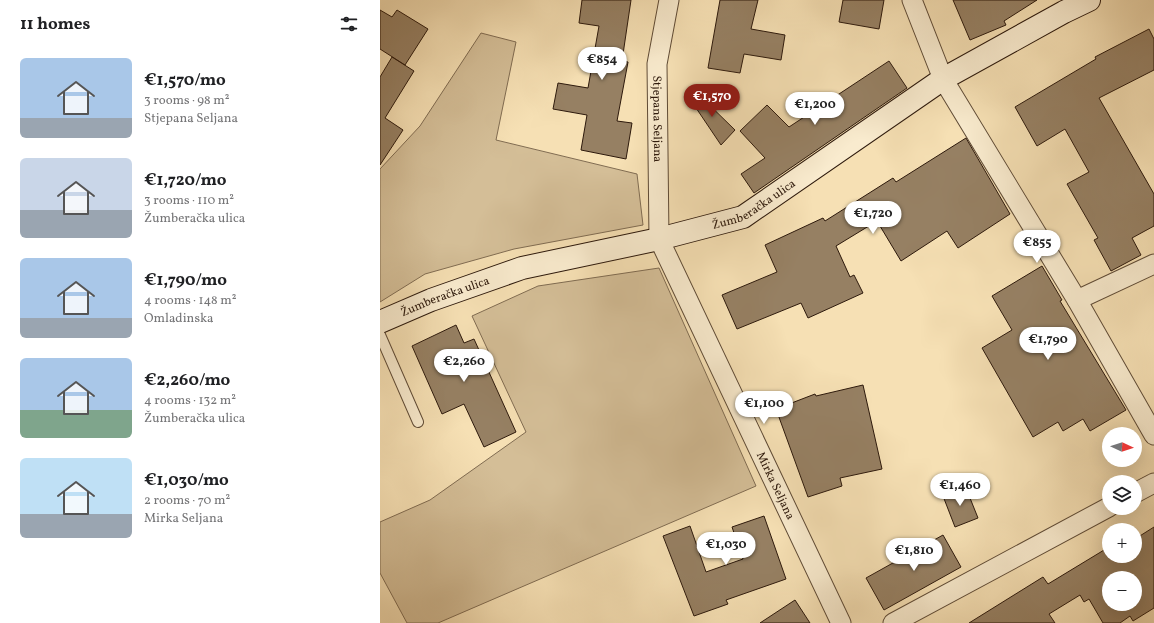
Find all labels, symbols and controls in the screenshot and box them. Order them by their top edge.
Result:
text: 11 homes [20,13,90,36]
icon: filters [338,13,360,35]
pin: €854 [578,47,626,81]
text: €854 [587,51,617,69]
text: €1,570/mo [144,69,226,92]
icon: home [52,74,100,122]
street label: Stjepana Seljana [648,75,665,162]
pin: €1,570 [679,84,745,118]
text: €1,570 [693,88,731,106]
text: 3 rooms · 98 m² [144,92,230,110]
pin: €1,200 [782,92,848,126]
text: €1,200 [794,96,836,114]
text: Stjepana Seljana [144,110,238,128]
text: €1,720/mo [144,169,226,192]
icon: home [52,174,100,222]
street label: Žumberačka ulica [710,176,799,234]
text: 3 rooms · 110 m² [144,192,234,210]
pin: €1,720 [840,201,906,235]
text: €1,720 [854,205,892,223]
text: Žumberačka ulica [144,210,245,228]
pin: €855 [1013,230,1061,264]
text: €855 [1023,234,1051,252]
text: €1,790/mo [144,269,227,292]
street label: Žumberačka ulica [398,273,492,321]
icon: home [52,274,100,322]
text: 4 rooms · 148 m² [144,292,237,310]
text: Omladinska [144,310,214,328]
pin: €1,790 [1015,327,1081,361]
text: €1,790 [1028,331,1068,349]
pin: €2,260 [431,349,497,383]
text: €2,260 [443,353,485,371]
text: €2,260/mo [144,369,230,392]
icon: home [52,374,100,422]
pin: €1,100 [731,391,797,425]
text: 4 rooms · 132 m² [144,392,236,410]
text: €1,100 [744,395,784,413]
text: Žumberačka ulica [144,410,245,428]
north arrow [1102,427,1142,467]
map controls [1102,427,1142,611]
street label: Mirka Seljana [752,449,798,523]
text: €1,030/mo [144,469,229,492]
pin: €1,460 [927,473,993,507]
icon: home [52,474,100,522]
button: layers [1102,475,1142,515]
text: €1,460 [939,477,981,495]
text: 2 rooms · 70 m² [144,492,230,510]
text: Mirka Seljana [144,510,223,528]
button: + [1102,523,1142,563]
pin: €1,030 [693,532,759,566]
text: €1,030 [706,536,746,554]
pin: €1,810 [881,538,947,572]
text: €1,810 [895,542,933,560]
button: − [1102,571,1142,611]

